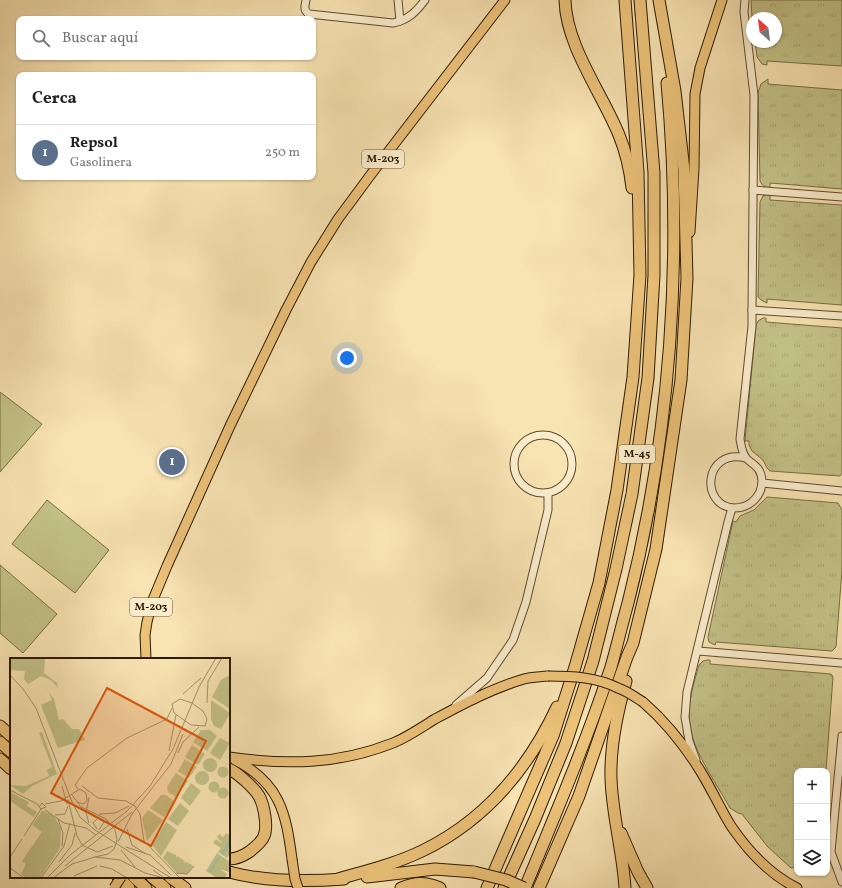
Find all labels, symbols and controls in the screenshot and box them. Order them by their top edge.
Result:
north arrow [746,12,782,48]
search box [16,16,316,60]
icon: search [30,27,52,49]
text: Buscar aquí [62,28,138,49]
text: Cerca [32,87,77,110]
text: Repsol [70,133,118,154]
text: 1 [42,144,48,162]
text: 250 m [265,144,300,162]
road number: M-203 [362,150,404,168]
text: Gasolinera [70,154,132,172]
your location [337,348,357,368]
road number: M-45 [619,445,655,463]
pin: 1 [159,447,185,477]
road number: M-203 [130,598,172,616]
inset map [10,658,230,878]
map controls [794,768,830,876]
button: + [794,768,830,804]
button: − [794,804,830,840]
button: layers [794,840,830,876]

